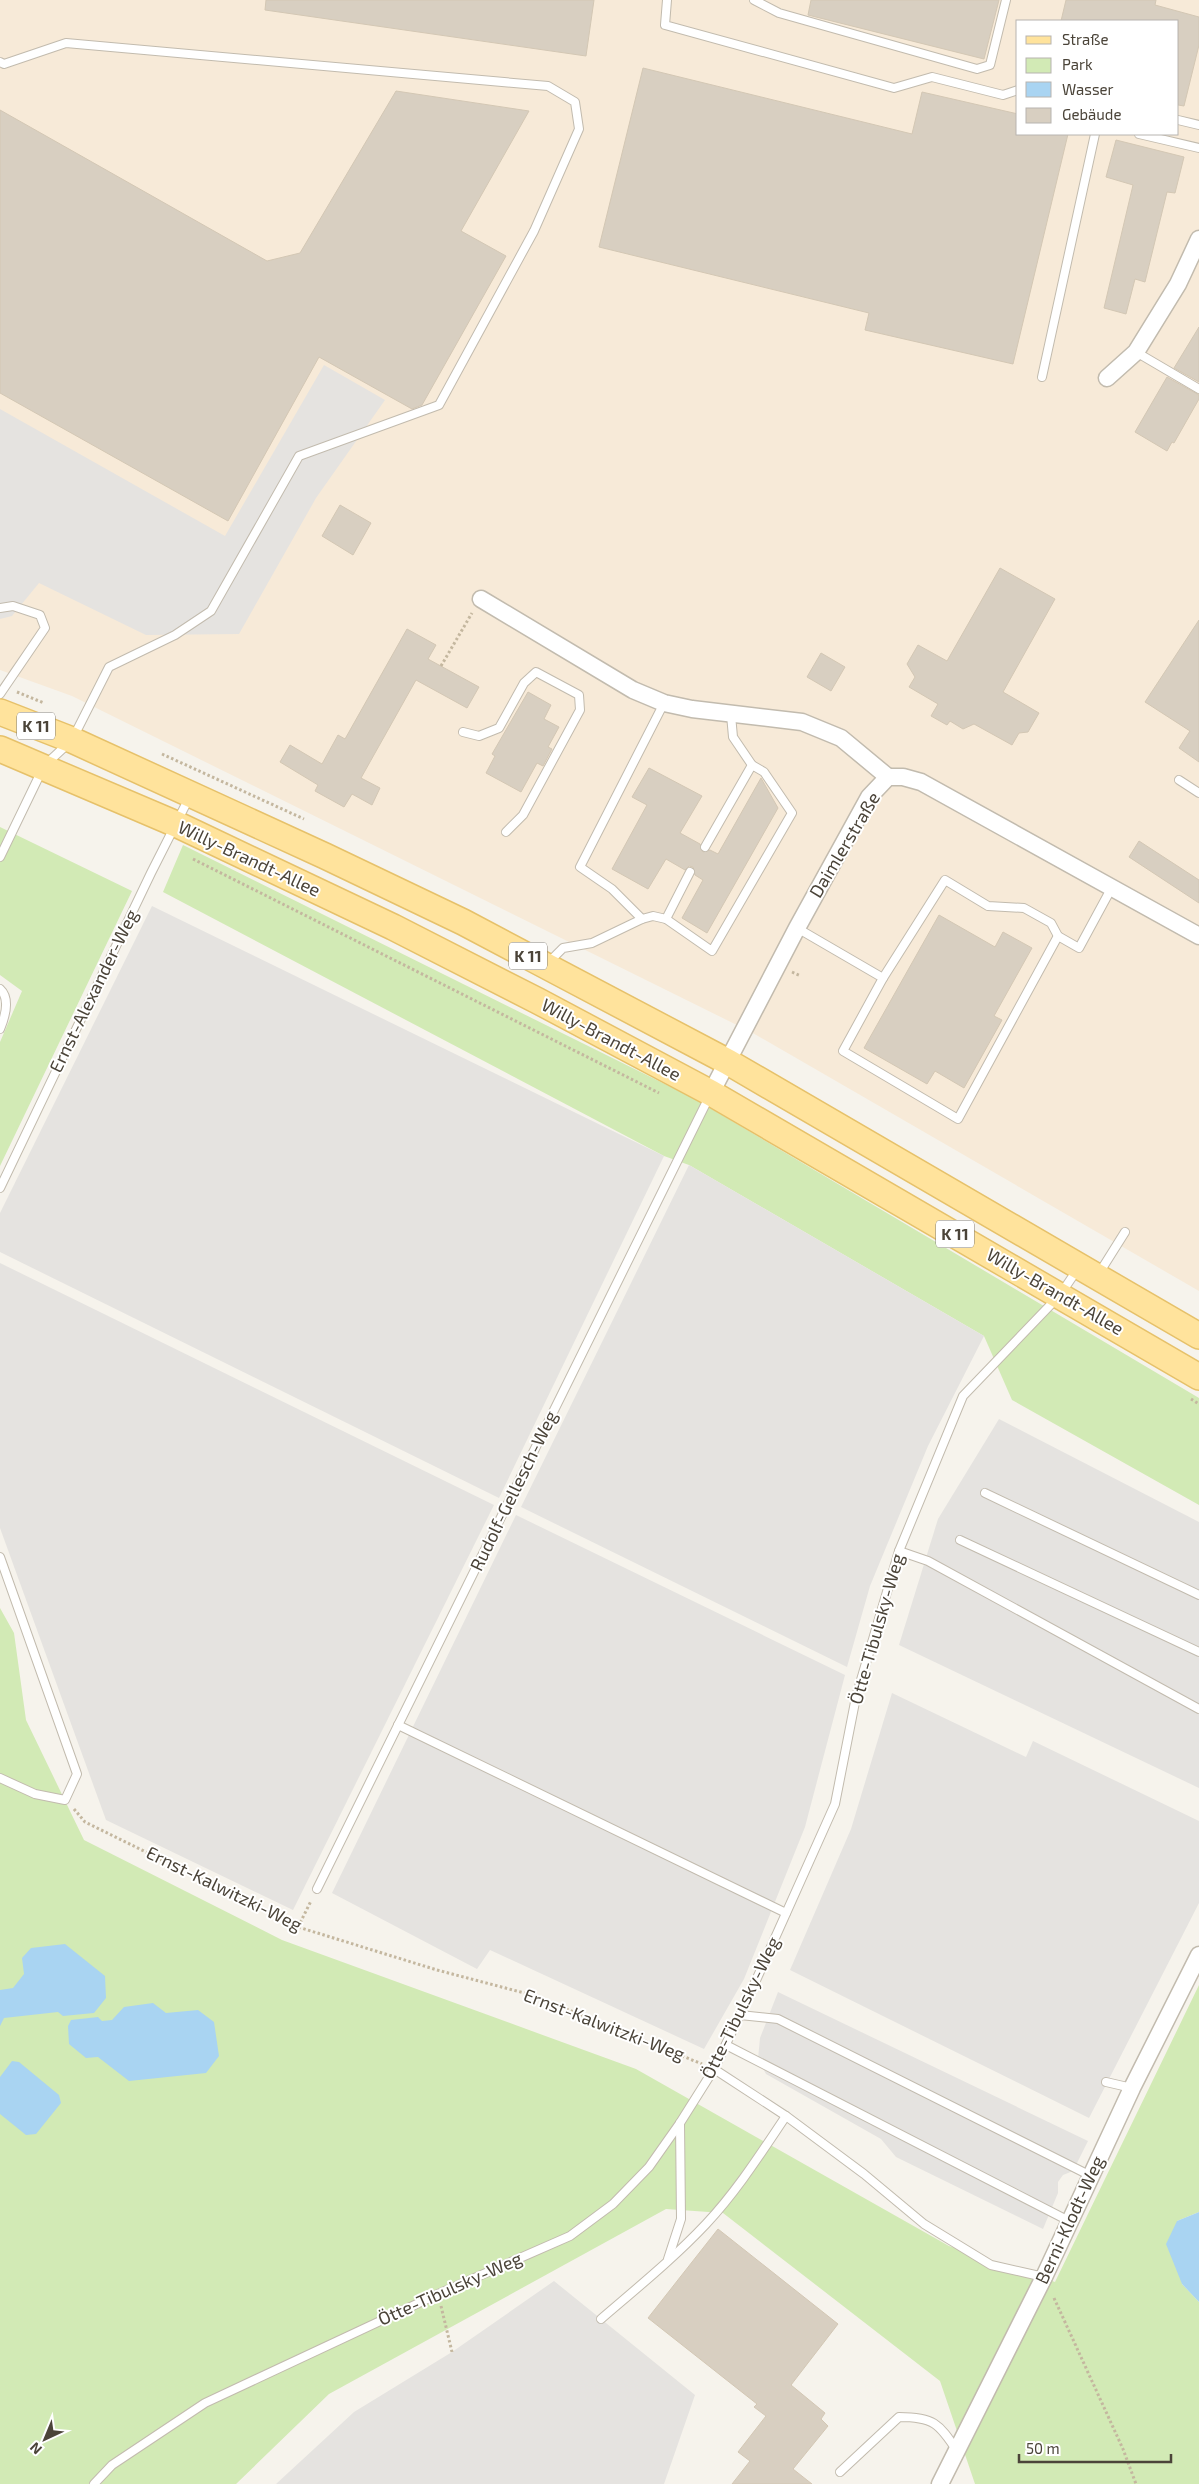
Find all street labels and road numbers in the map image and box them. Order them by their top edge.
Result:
road number: K 11 [17,712,55,739]
street label: Daimlerstraße [804,788,884,901]
street label: Willy-Brandt-Allee [175,815,324,901]
street label: Ernst-Alexander-Weg [44,905,142,1076]
road number: K 11 [509,942,547,969]
street label: Willy-Brandt-Allee [538,993,685,1085]
road number: K 11 [936,1220,974,1248]
street label: Willy-Brandt-Allee [983,1243,1128,1339]
street label: Rudolf-Gellesch-Weg [465,1407,561,1574]
street label: Ötte-Tibulsky-Weg [844,1551,908,1706]
street label: Ernst-Kalwitzki-Weg [143,1841,306,1935]
street label: Ötte-Tibulsky-Weg [696,1933,784,2082]
street label: Ernst-Kalwitzki-Weg [521,1983,688,2065]
street label: Berni-Klodt-Weg [1030,2152,1108,2287]
street label: Ötte-Tibulsky-Weg [374,2246,525,2330]

